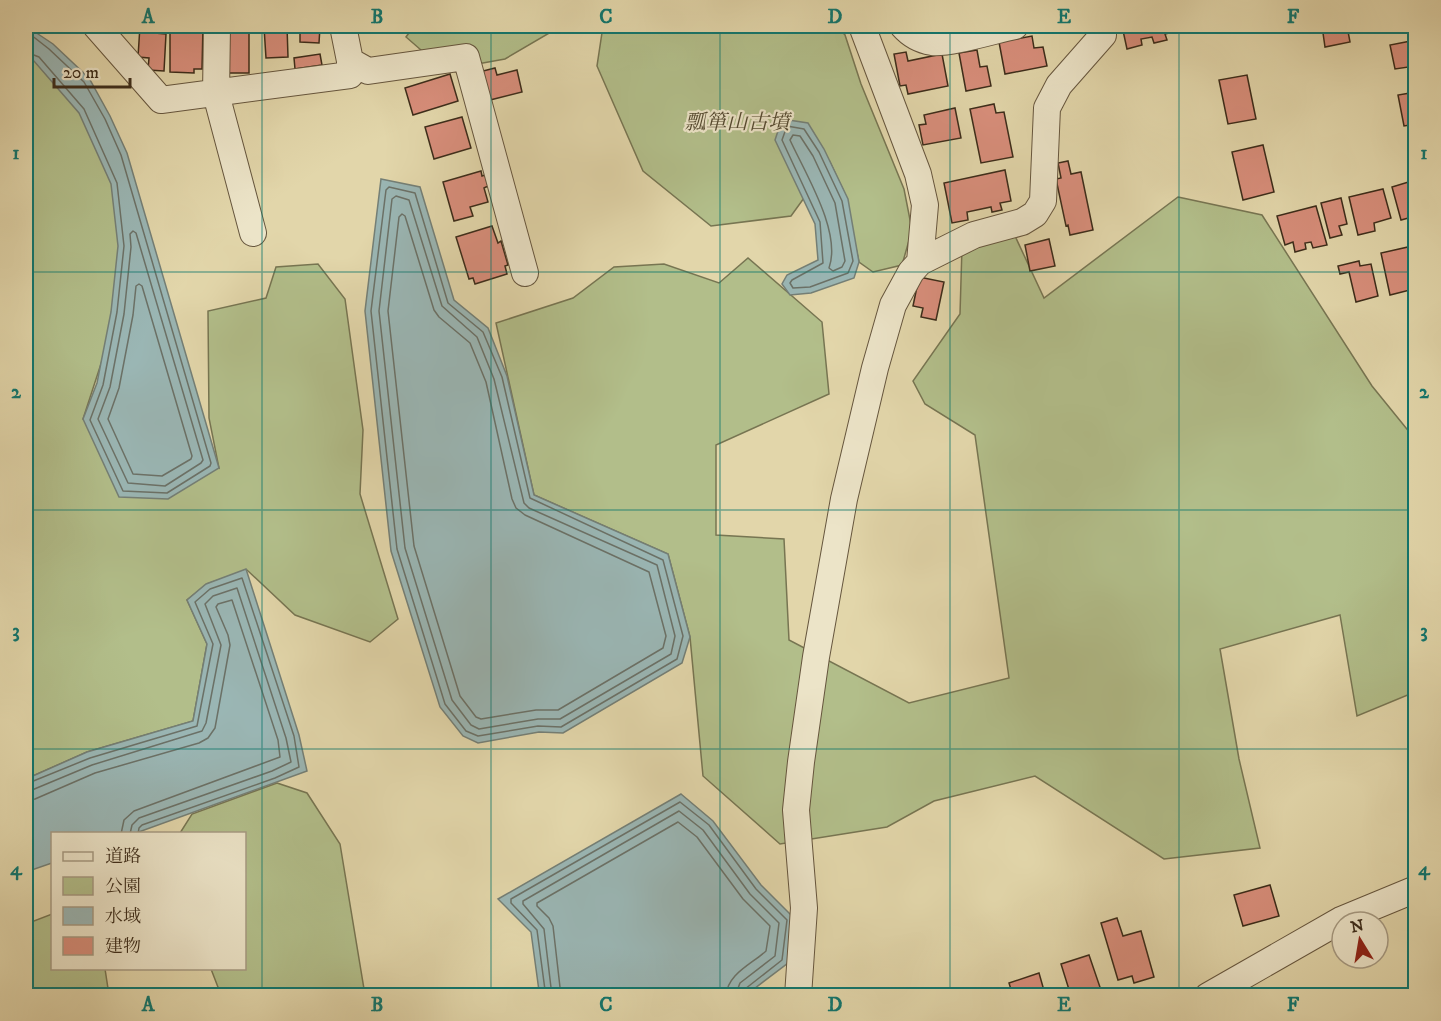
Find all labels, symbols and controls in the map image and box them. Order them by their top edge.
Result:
text: A [141,5,156,30]
text: B [371,5,383,30]
text: C [599,5,613,30]
text: D [828,5,843,30]
text: E [1057,5,1071,30]
text: F [1287,5,1300,30]
scale bar [54,51,130,89]
text: 20 m [63,62,99,84]
park label: 瓢箪山古墳 [685,110,792,136]
text: 1 [12,141,20,166]
text: 1 [1420,141,1428,166]
text: 2 [11,380,22,405]
text: 2 [1419,380,1430,405]
text: 3 [12,619,20,644]
text: 3 [1420,619,1428,644]
legend [51,832,246,970]
text: 道路 [105,846,141,868]
text: 4 [10,857,23,882]
text: 4 [1418,857,1431,882]
text: 公園 [105,876,141,898]
text: 水域 [105,906,141,928]
north arrow [1330,910,1390,970]
text: N [1349,915,1366,937]
text: 建物 [105,936,141,958]
text: A [141,993,156,1018]
text: B [371,993,383,1018]
text: C [599,993,613,1018]
text: D [828,993,843,1018]
text: E [1057,993,1071,1018]
text: F [1287,993,1300,1018]

